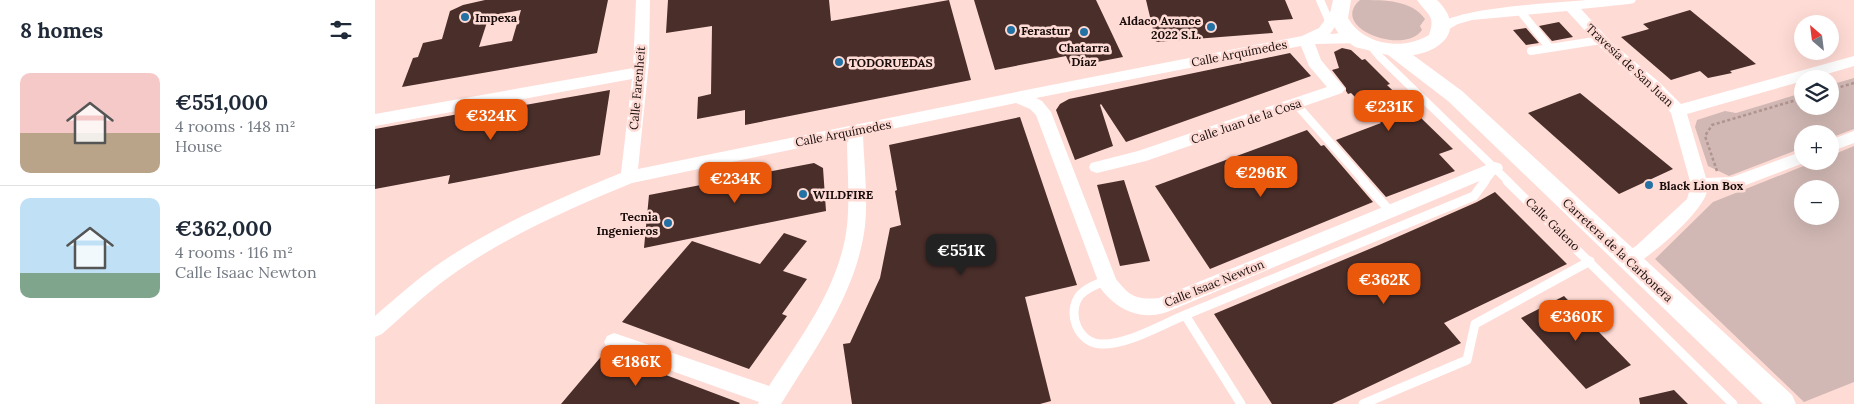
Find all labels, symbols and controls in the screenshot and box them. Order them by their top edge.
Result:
place label: Impexa [475,10,518,25]
marker: Impexa [459,11,471,23]
place label: Aldaco Avance 2022 S.L. [1119,13,1202,42]
north arrow [1794,15,1839,60]
map controls [1794,15,1839,225]
icon: filters [327,16,355,44]
text: 8 homes [20,17,103,44]
street label: Travesía de San Juan [1583,20,1677,110]
marker: Aldaco Avance 2022 S.L. [1205,21,1217,33]
place label: Ferastur [1021,23,1070,38]
marker: Ferastur [1005,24,1017,36]
marker: Chatarra Díaz [1078,26,1090,38]
street label: Calle Arquímedes [1190,36,1289,70]
place label: Chatarra Díaz [1059,40,1110,69]
street label: Calle Farenheit [626,45,648,130]
place label: TODORUEDAS [849,55,933,70]
marker: TODORUEDAS [833,56,845,68]
button: layers [1794,70,1839,115]
text: €551,000 [175,89,268,116]
pin: €231K [1354,90,1424,132]
icon: home [60,93,120,153]
street label: Calle Juan de la Cosa [1189,95,1303,147]
text: €231K [1365,96,1413,116]
pin: €324K [456,98,526,141]
text: €324K [466,105,516,125]
text: 4 rooms · 148 m² [175,116,296,136]
street label: Calle Arquímedes [794,116,893,150]
button: + [1794,125,1839,170]
text: House [175,136,222,156]
pin: €296K [1226,156,1296,198]
pin: €234K [700,162,770,204]
text: €296K [1235,162,1287,182]
text: €234K [710,168,760,188]
place label: Black Lion Box [1659,178,1744,193]
marker: Black Lion Box [1643,179,1655,191]
button: − [1794,180,1839,225]
place label: WILDFIRE [813,187,873,202]
marker: WILDFIRE [797,188,809,200]
street label: Calle Galeno [1523,194,1583,254]
street label: Carretera de la Carbonera [1560,195,1676,305]
place label: Tecnia Ingenieros [596,209,659,238]
text: €362,000 [175,215,272,242]
marker: Tecnia Ingenieros [662,217,674,229]
icon: home [60,218,120,278]
pin: €551K [926,234,996,276]
text: €551K [937,240,985,260]
text: 4 rooms · 116 m² [175,242,293,262]
street label: Calle Isaac Newton [1162,256,1266,310]
text: Calle Isaac Newton [175,262,317,282]
pin: €362K [1349,262,1419,305]
text: €362K [1358,269,1410,289]
pin: €360K [1541,300,1611,342]
text: €360K [1550,306,1602,326]
pin: €186K [601,344,671,387]
text: €186K [611,351,661,371]

